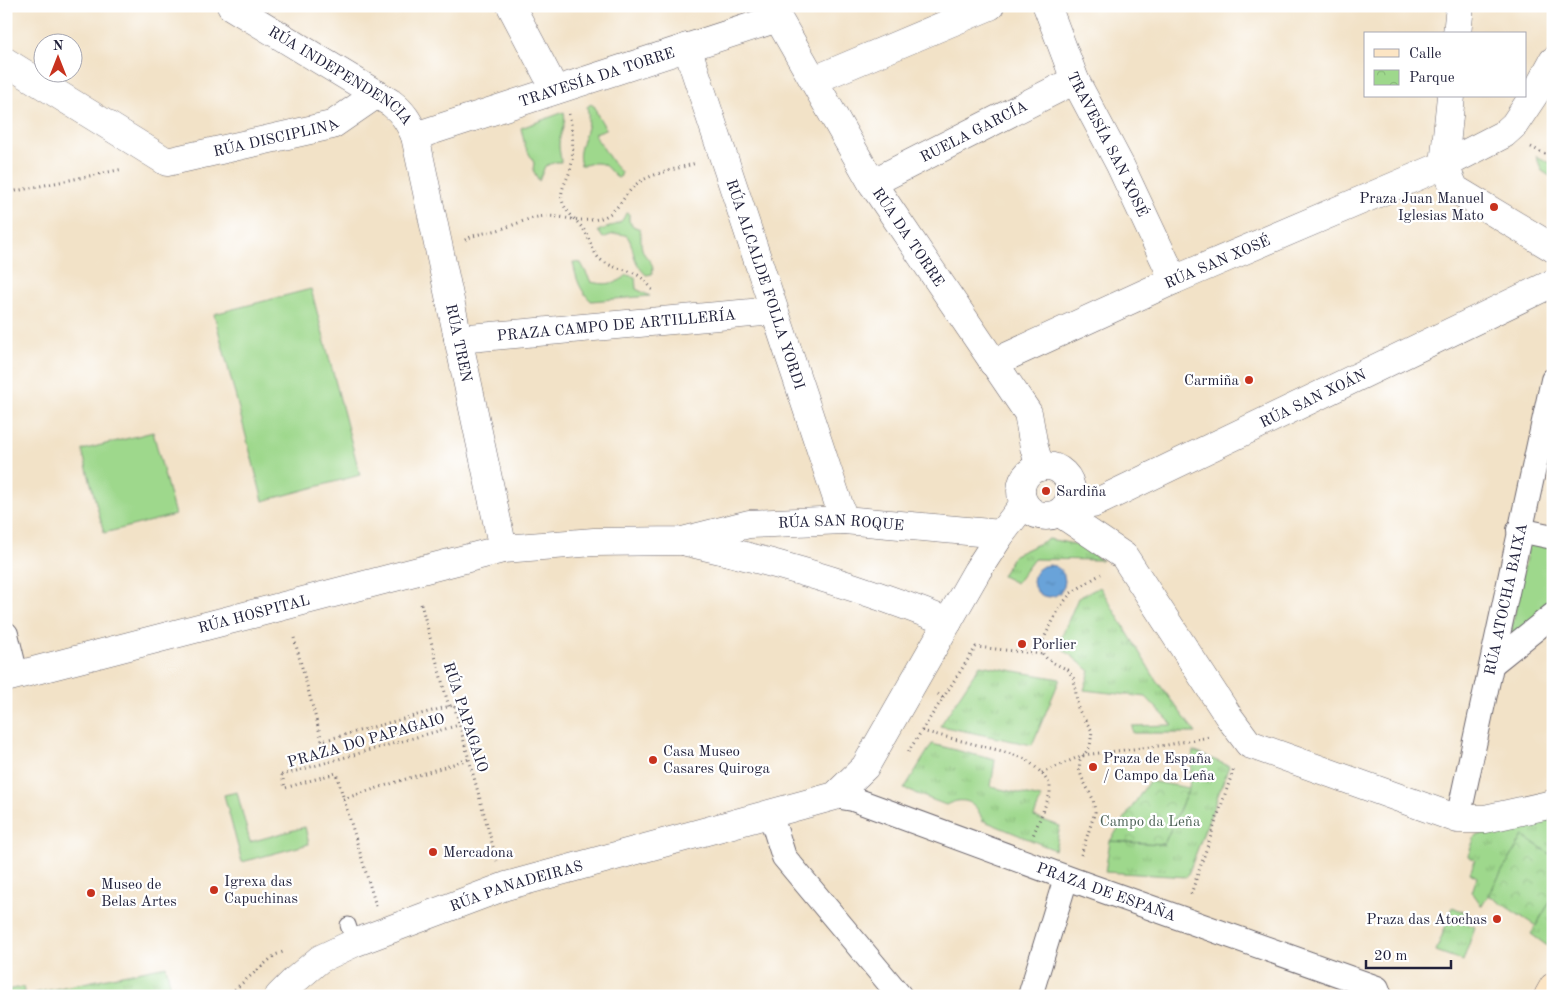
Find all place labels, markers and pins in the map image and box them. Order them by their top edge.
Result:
place label: Praza Juan Manuel Iglesias Mato [1359,192,1484,224]
marker: Praza Juan Manuel Iglesias Mato [1488,201,1500,213]
place label: Carmiña [1184,374,1240,389]
marker: Carmiña [1243,374,1255,386]
marker: Sardiña [1040,485,1052,497]
place label: Sardiña [1056,485,1107,500]
marker: Porlier [1016,638,1028,650]
place label: Porlier [1032,638,1076,653]
place label: Casa Museo Casares Quiroga [663,745,770,777]
place label: Praza de España / Campo da Leña [1103,752,1215,784]
marker: Casa Museo Casares Quiroga [647,754,659,766]
marker: Praza de España / Campo da Leña [1087,761,1099,773]
marker: Mercadona [427,846,439,858]
place label: Mercadona [443,846,514,861]
place label: Igrexa das Capuchinas [224,875,298,907]
place label: Museo de Belas Artes [101,878,177,910]
marker: Igrexa das Capuchinas [208,884,220,896]
marker: Museo de Belas Artes [85,887,97,899]
place label: Praza das Atochas [1366,913,1487,928]
marker: Praza das Atochas [1491,913,1503,925]

